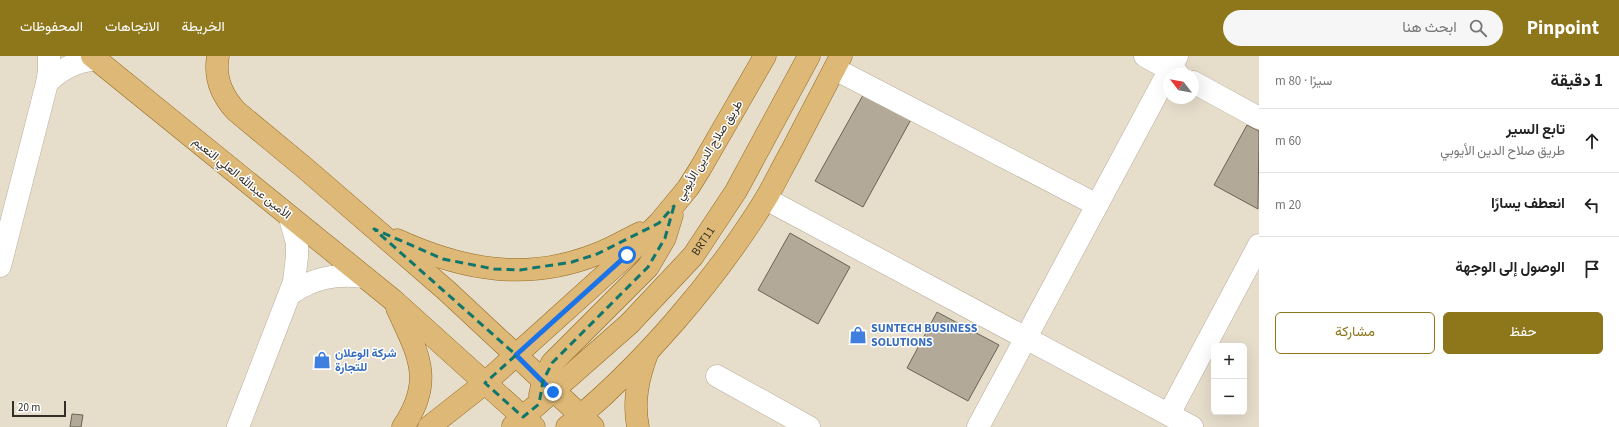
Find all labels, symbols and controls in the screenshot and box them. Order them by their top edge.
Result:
search box [1223,10,1503,46]
text: Pinpoint [1527,15,1599,42]
text: المحفوظات [20,17,83,37]
text: الاتجاهات [105,17,159,37]
text: الخريطة [181,17,225,37]
text: ابحث هنا [1402,17,1457,38]
icon: search [1467,17,1489,39]
north arrow [1163,68,1199,104]
text: 1 دقيقة [1551,69,1603,93]
text: سيرًا · 80 m [1275,72,1332,90]
street label: طريق صلاح الدين الأيوبي [672,97,748,204]
text: تابع السير [1506,119,1565,140]
icon: ahead [1581,130,1603,152]
text: 60 m [1275,132,1301,150]
street label: الأمين عبدالله العلي النعيم [188,133,295,224]
text: طريق صلاح الدين الأيوبي [1440,142,1565,160]
text: انعطف يسارًا [1491,193,1565,214]
icon: left [1581,194,1603,216]
text: 20 m [1275,196,1301,214]
street label: BRT11 [687,223,719,259]
route start [618,246,636,264]
text: الوصول إلى الوجهة [1455,257,1565,278]
icon: arrive [1581,258,1603,280]
button: مشاركة [1275,312,1435,354]
button: حفظ [1443,312,1603,354]
place label: SUNTECH BUSINESS SOLUTIONS [871,320,978,351]
shop icon: SUNTECH BUSINESS SOLUTIONS [848,325,868,345]
map controls [1211,343,1247,415]
button: + [1211,343,1247,379]
place label: شركة الوعلان للتجارة [335,345,397,376]
shop icon: شركة الوعلان للتجارة [312,350,332,370]
button: − [1211,379,1247,415]
route end [544,383,562,401]
scale bar [12,399,66,418]
text: 20 m [18,400,40,415]

